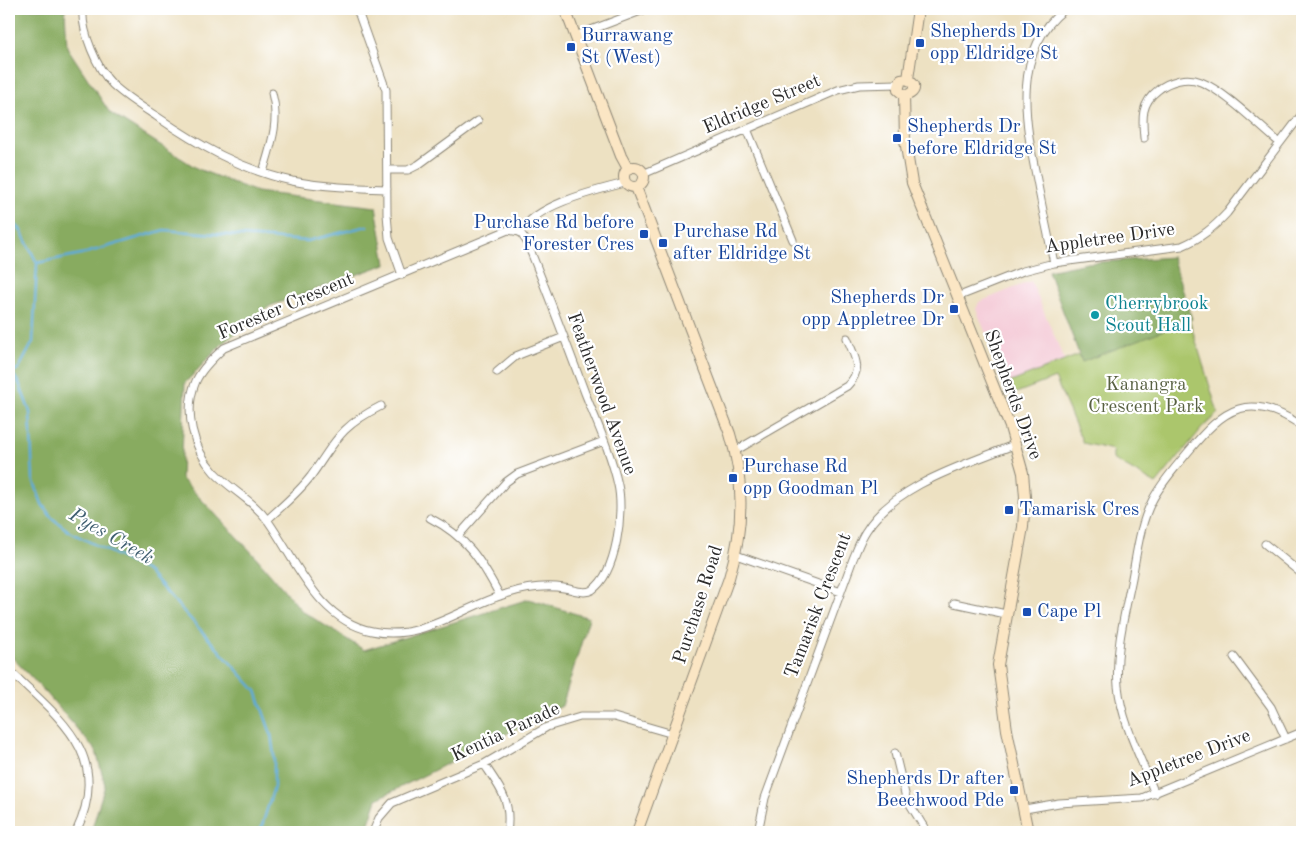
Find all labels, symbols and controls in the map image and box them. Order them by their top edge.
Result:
place label: Shepherds Dr opp Eldridge St [930,23,1058,64]
place label: Burrawang St (West) [581,27,674,68]
marker: Shepherds Dr opp Eldridge St [914,37,926,49]
marker: Burrawang St (West) [565,41,577,53]
street label: Eldridge Street [700,72,824,138]
place label: Shepherds Dr before Eldridge St [907,118,1057,159]
marker: Shepherds Dr before Eldridge St [891,132,903,144]
place label: Purchase Rd before Forester Cres [473,214,634,255]
street label: Appletree Drive [1044,220,1176,258]
place label: Purchase Rd after Eldridge St [673,223,811,264]
marker: Purchase Rd before Forester Cres [638,228,650,240]
marker: Purchase Rd after Eldridge St [657,237,669,249]
street label: Forester Crescent [215,270,357,344]
place label: Shepherds Dr opp Appletree Dr [802,289,944,330]
place label: Cherrybrook Scout Hall [1105,295,1209,336]
marker: Shepherds Dr opp Appletree Dr [948,303,960,315]
marker: Cherrybrook Scout Hall [1089,309,1101,321]
street label: Featherwood Avenue [563,310,639,478]
street label: Shepherds Drive [980,328,1044,462]
park label: Kanangra Crescent Park [1088,376,1204,417]
place label: Purchase Rd opp Goodman Pl [743,458,878,499]
marker: Purchase Rd opp Goodman Pl [727,472,739,484]
place label: Tamarisk Cres [1019,501,1139,520]
water label: Pyes Creek [65,504,157,569]
marker: Tamarisk Cres [1003,504,1015,516]
street label: Tamarisk Crescent [782,531,856,681]
street label: Purchase Road [671,543,727,667]
place label: Cape Pl [1037,603,1101,622]
marker: Cape Pl [1021,606,1033,618]
street label: Kentia Parade [449,700,563,766]
street label: Appletree Drive [1124,727,1254,791]
place label: Shepherds Dr after Beechwood Pde [846,770,1004,811]
marker: Shepherds Dr after Beechwood Pde [1008,784,1020,796]

